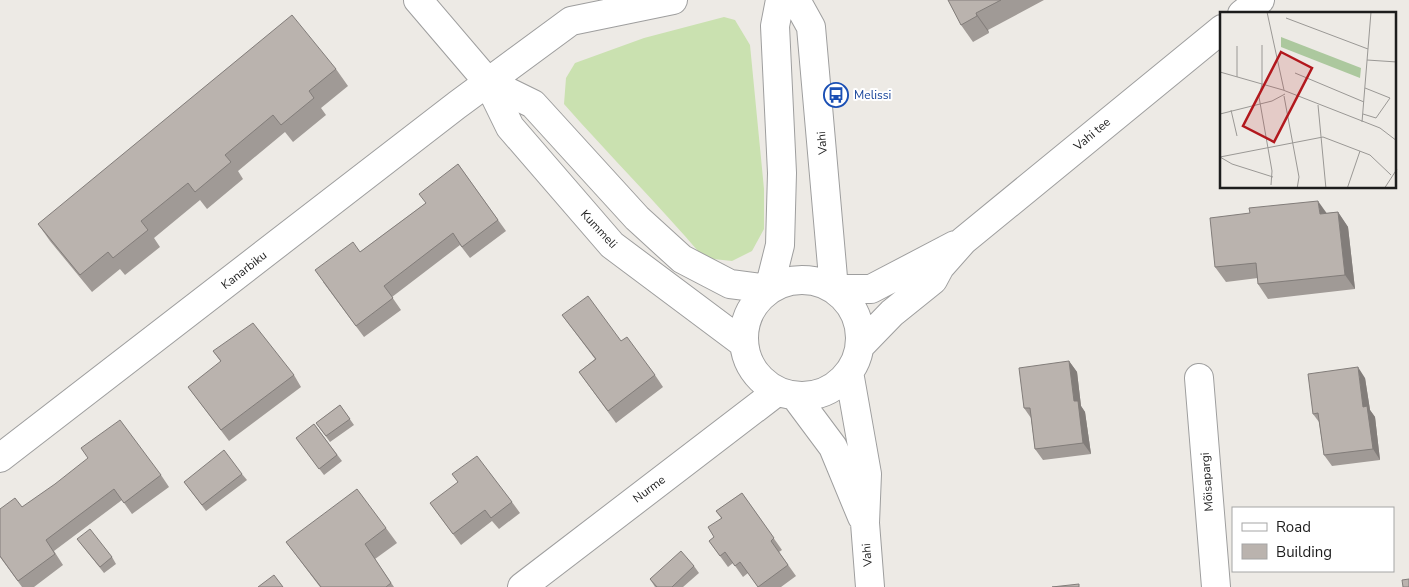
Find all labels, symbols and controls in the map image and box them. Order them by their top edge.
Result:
inset map [1220,12,1396,189]
bus stop icon: Melissi [823,82,849,108]
place label: Melissi [854,87,891,103]
street label: Vahi tee [1069,114,1114,155]
street label: Vahi [813,131,831,156]
street label: Kummeli [577,206,621,252]
street label: Kanarbiku [218,247,270,293]
street label: Mõisapargi [1197,452,1217,512]
street label: Nurme [630,472,668,506]
legend [1232,507,1394,572]
text: Road [1276,517,1311,537]
text: Building [1276,542,1332,562]
street label: Vahi [858,543,876,568]

